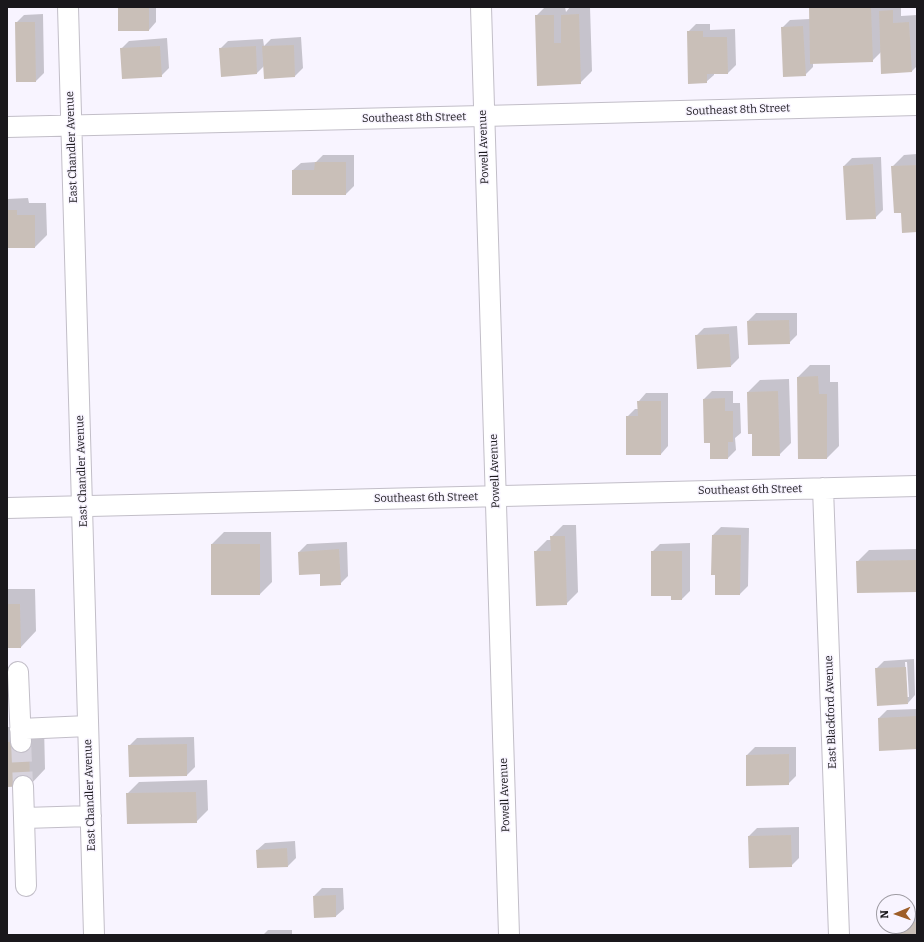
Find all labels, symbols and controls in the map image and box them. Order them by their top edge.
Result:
street label: East Chandler Avenue [63,91,81,203]
street label: Southeast 8th Street [686,102,790,118]
street label: Southeast 8th Street [362,110,466,126]
street label: Powell Avenue [476,110,492,184]
street label: East Chandler Avenue [73,415,91,527]
street label: Powell Avenue [487,434,503,508]
street label: Southeast 6th Street [698,482,802,498]
street label: Southeast 6th Street [374,490,478,506]
street label: East Blackford Avenue [822,655,840,769]
street label: East Chandler Avenue [81,739,99,851]
street label: Powell Avenue [497,758,513,832]
north arrow [876,894,916,934]
text: N [878,910,891,919]

